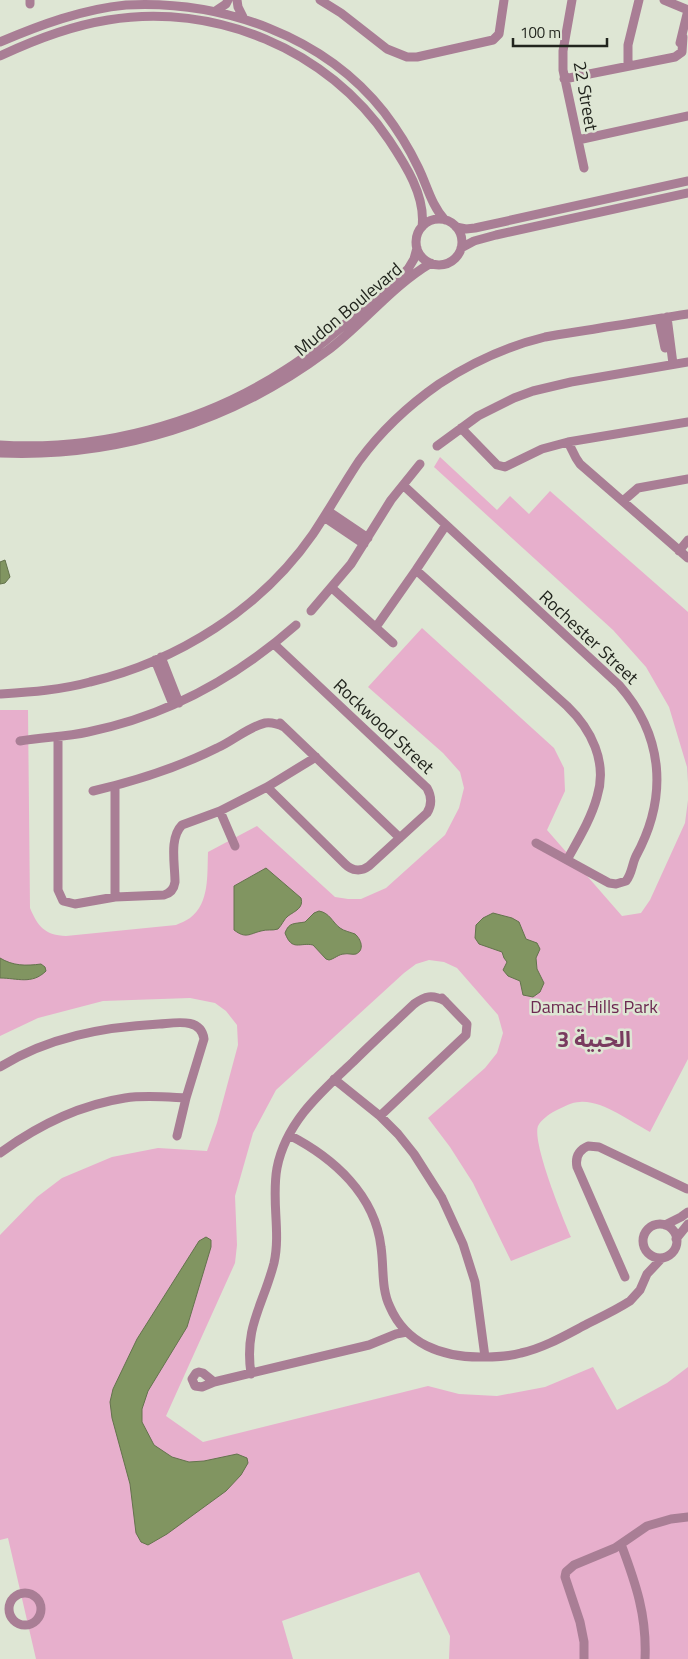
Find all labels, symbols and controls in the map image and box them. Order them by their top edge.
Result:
scale bar [513,15,607,47]
text: 100 m [520,21,561,44]
street label: 22 Street [567,59,606,134]
street label: Mudon Boulevard [288,256,408,362]
street label: Rochester Street [533,584,645,691]
street label: Rockwood Street [327,672,441,780]
park label: Damac Hills Park [530,993,658,1020]
district label: الحبية 3 [557,1022,631,1056]

